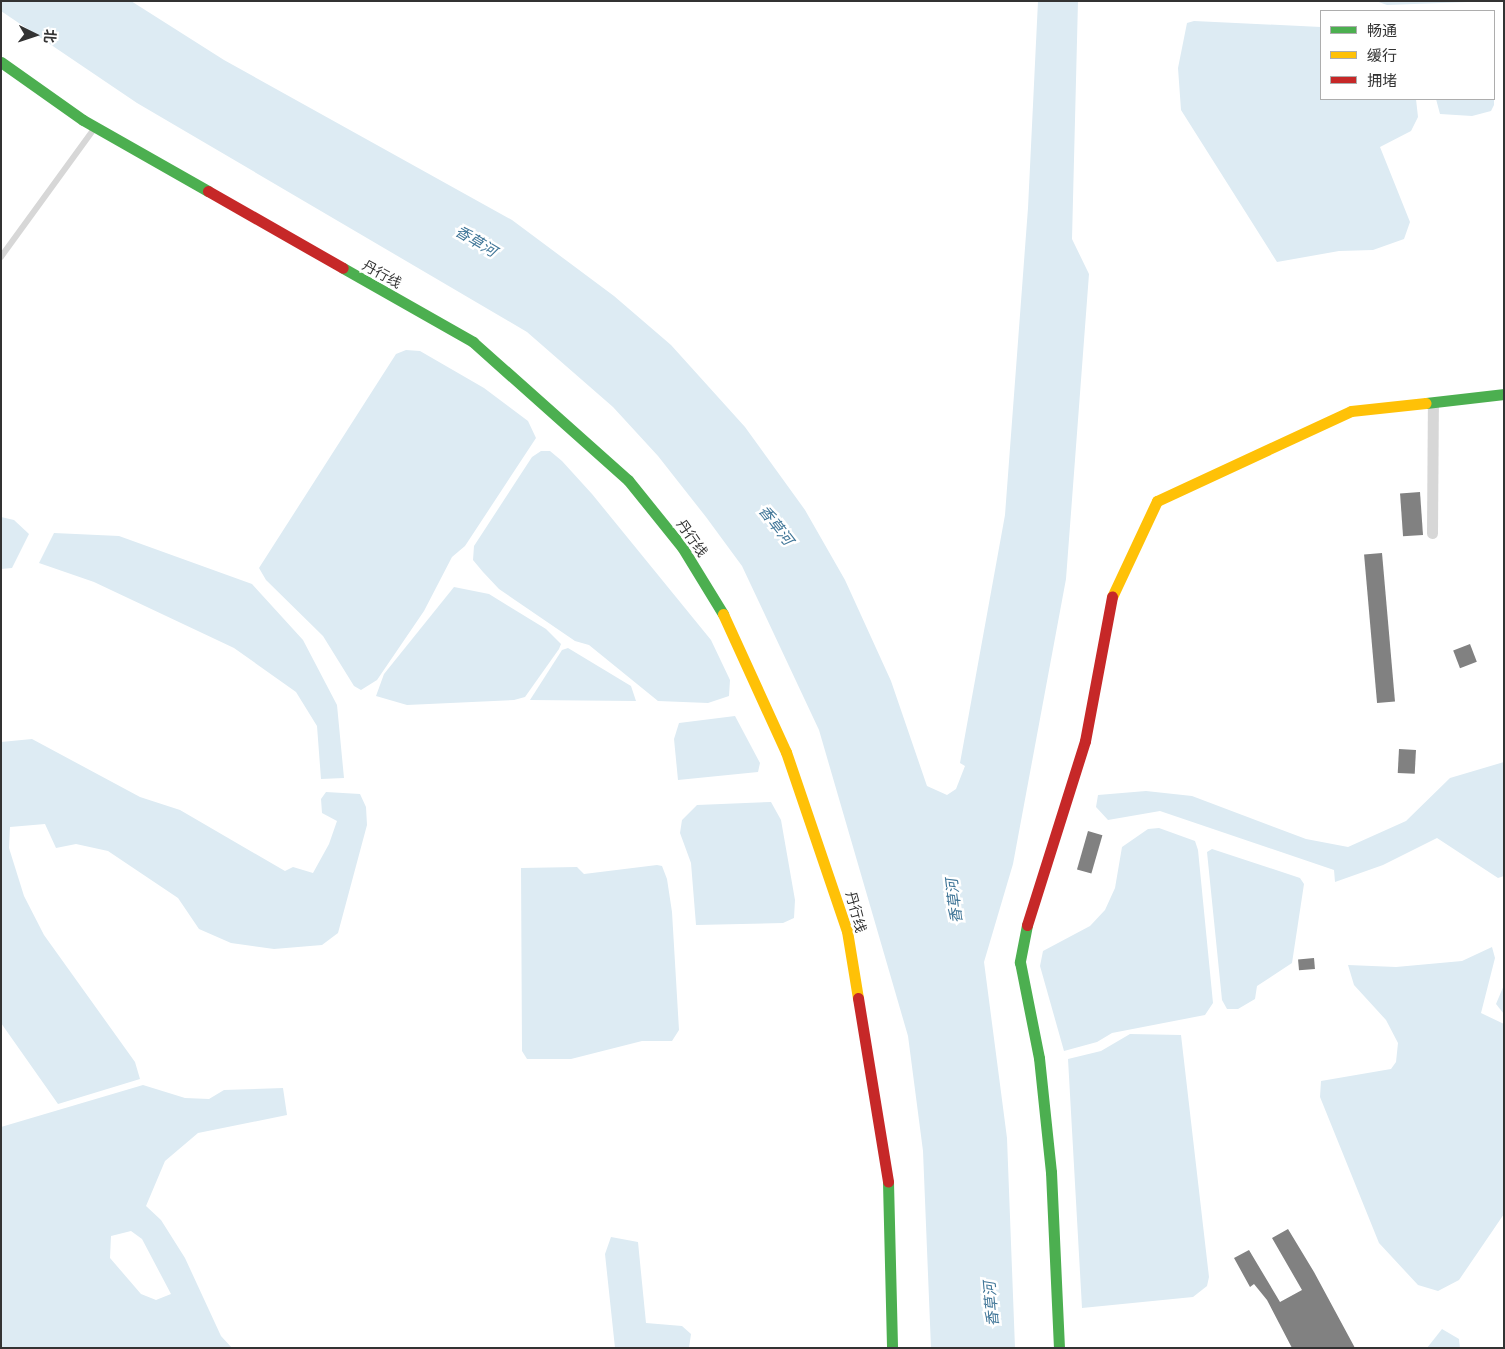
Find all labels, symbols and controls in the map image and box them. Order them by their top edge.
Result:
north arrow [10,10,60,60]
legend [1320,10,1495,100]
text: 畅通 [1367,20,1397,40]
text: 北 [40,28,60,44]
text: 缓行 [1367,45,1397,65]
text: 拥堵 [1367,70,1397,90]
water label: 香草河 [452,222,500,260]
street label: 丹行线 [360,256,404,292]
water label: 香草河 [755,502,797,548]
street label: 丹行线 [673,516,711,560]
water label: 香草河 [942,878,966,924]
street label: 丹行线 [842,890,870,934]
water label: 香草河 [980,1281,1002,1327]

